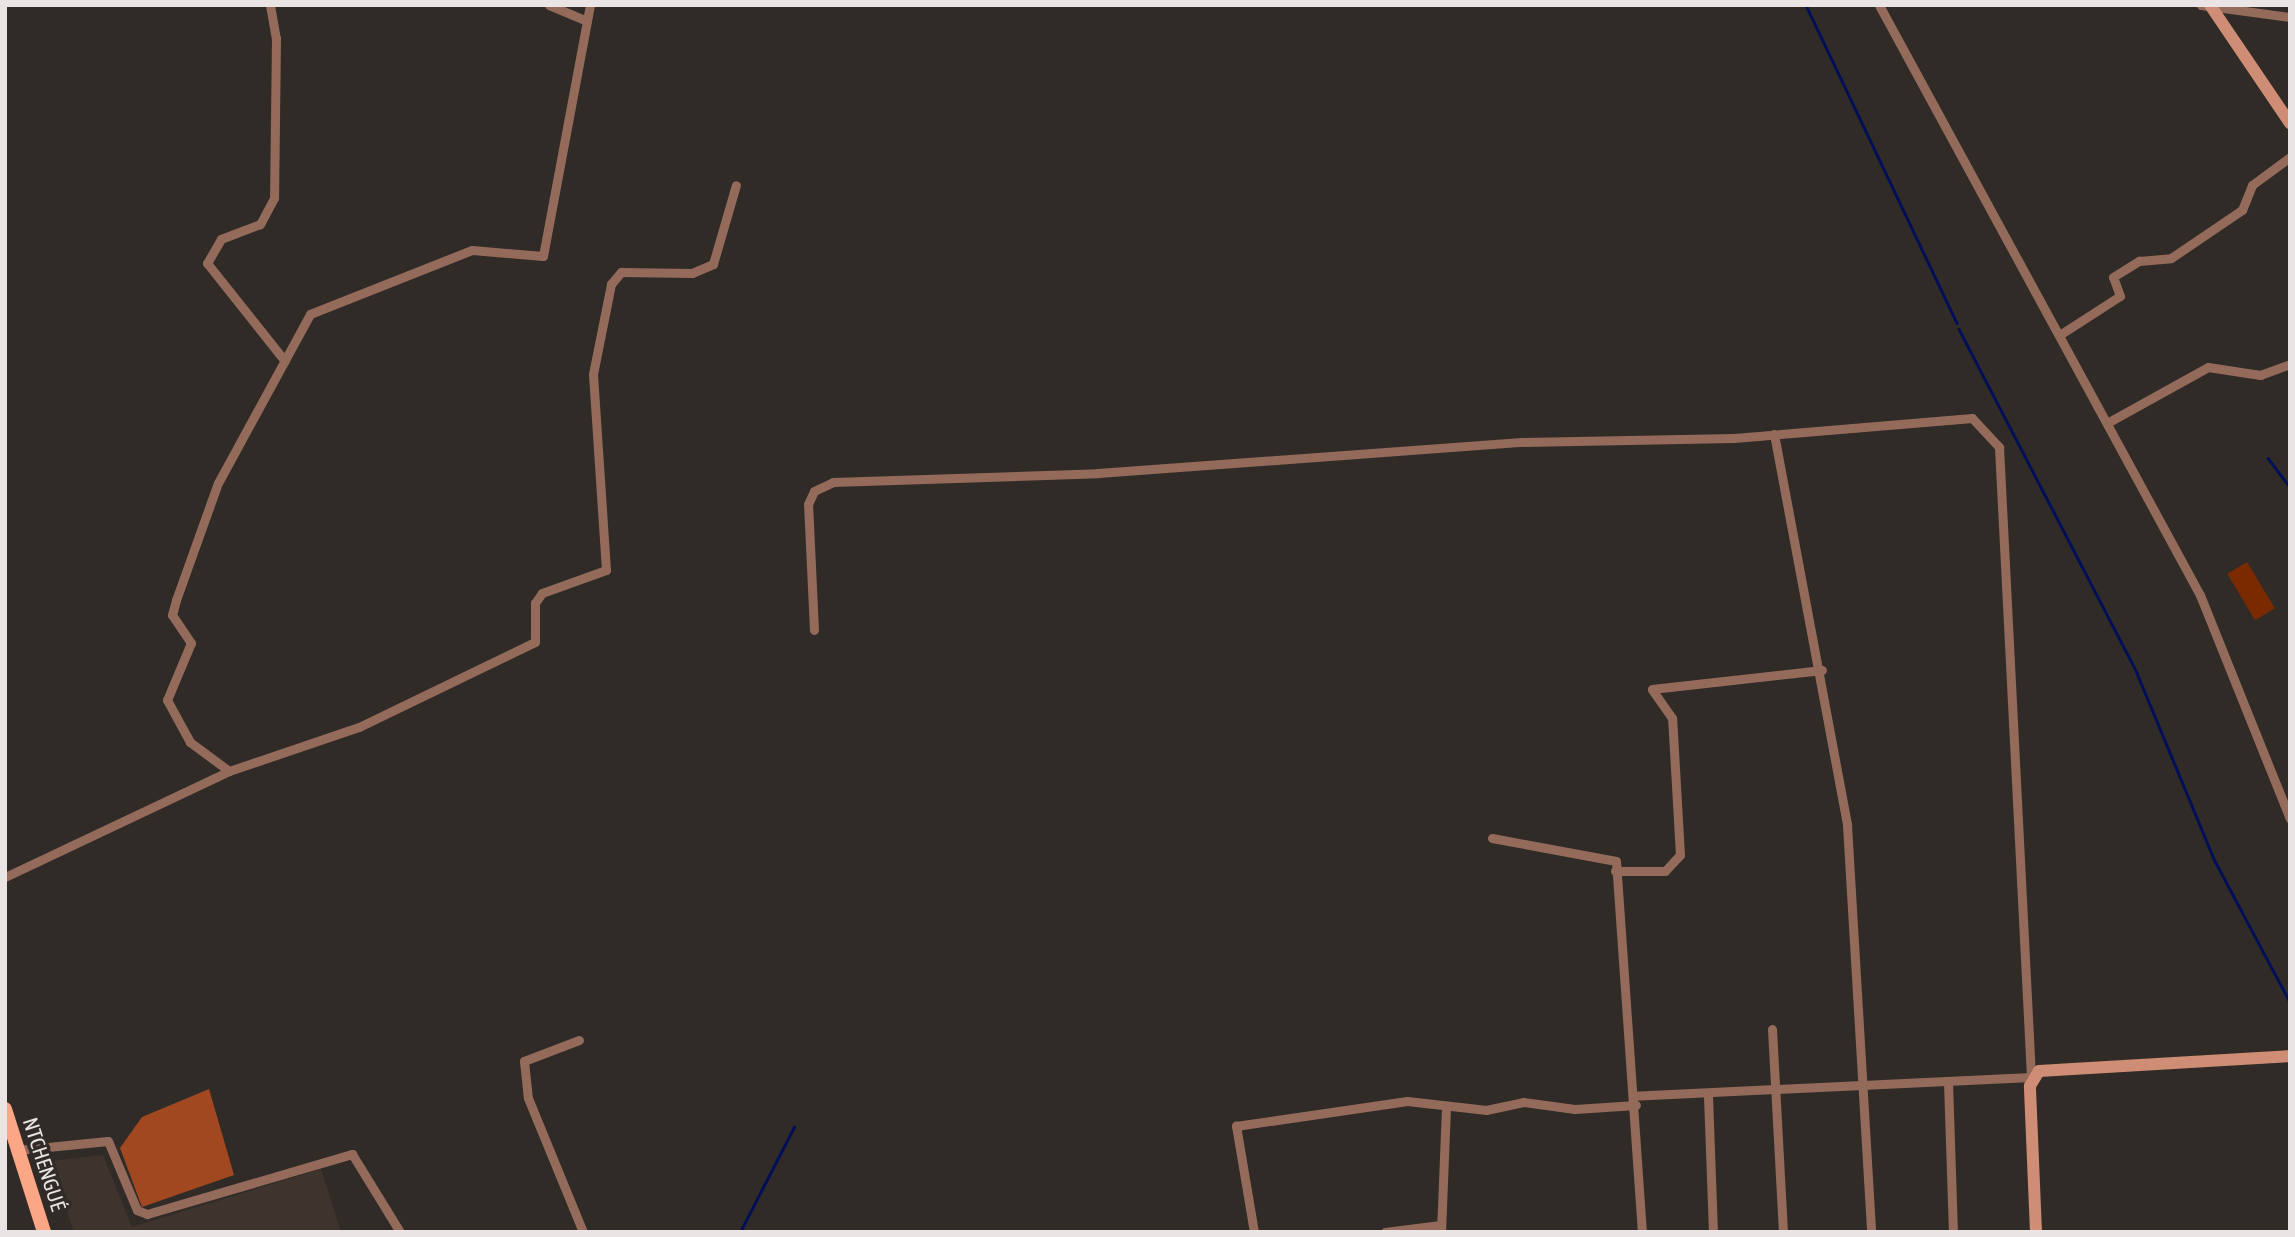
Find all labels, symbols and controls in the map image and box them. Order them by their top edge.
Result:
street label: NTCHENGUÉ [18,1114,72,1214]

